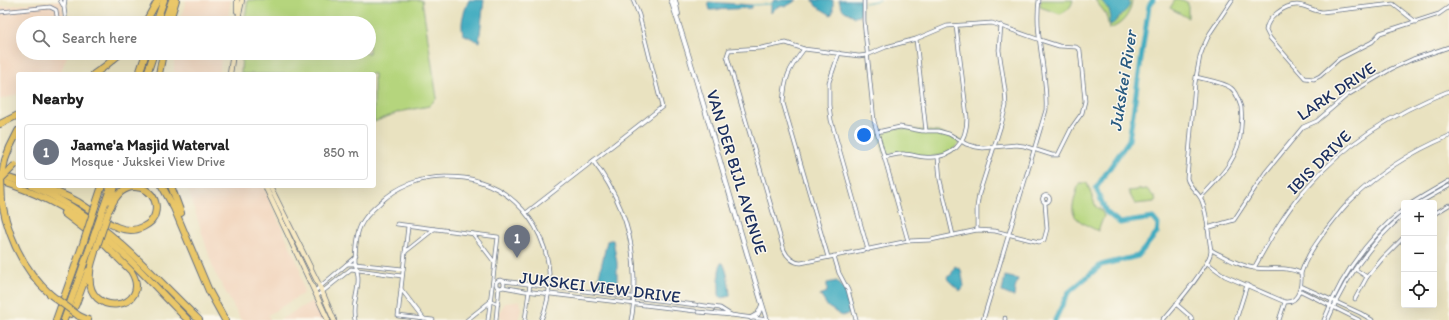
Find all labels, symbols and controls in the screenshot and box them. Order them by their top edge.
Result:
search box [16,16,376,60]
icon: search [30,27,52,49]
water label: Jukskei River [1104,27,1142,133]
text: Search here [62,29,137,47]
street label: LARK DRIVE [1293,57,1379,125]
street label: VAN DER BIJL AVENUE [702,87,772,257]
text: Nearby [32,88,84,108]
your location [854,125,874,145]
street label: IBIS DRIVE [1283,126,1355,198]
text: Jaame'a Masjid Waterval [71,136,229,154]
text: 1 [43,145,49,160]
text: 850 m [323,145,359,160]
text: Mosque · Jukskei View Drive [71,154,225,169]
map controls [1401,200,1437,308]
button: + [1401,200,1437,236]
pin: 1 [504,225,530,258]
button: − [1401,236,1437,272]
street label: JUKSKEI VIEW DRIVE [518,267,682,307]
button: locate [1401,272,1437,308]

